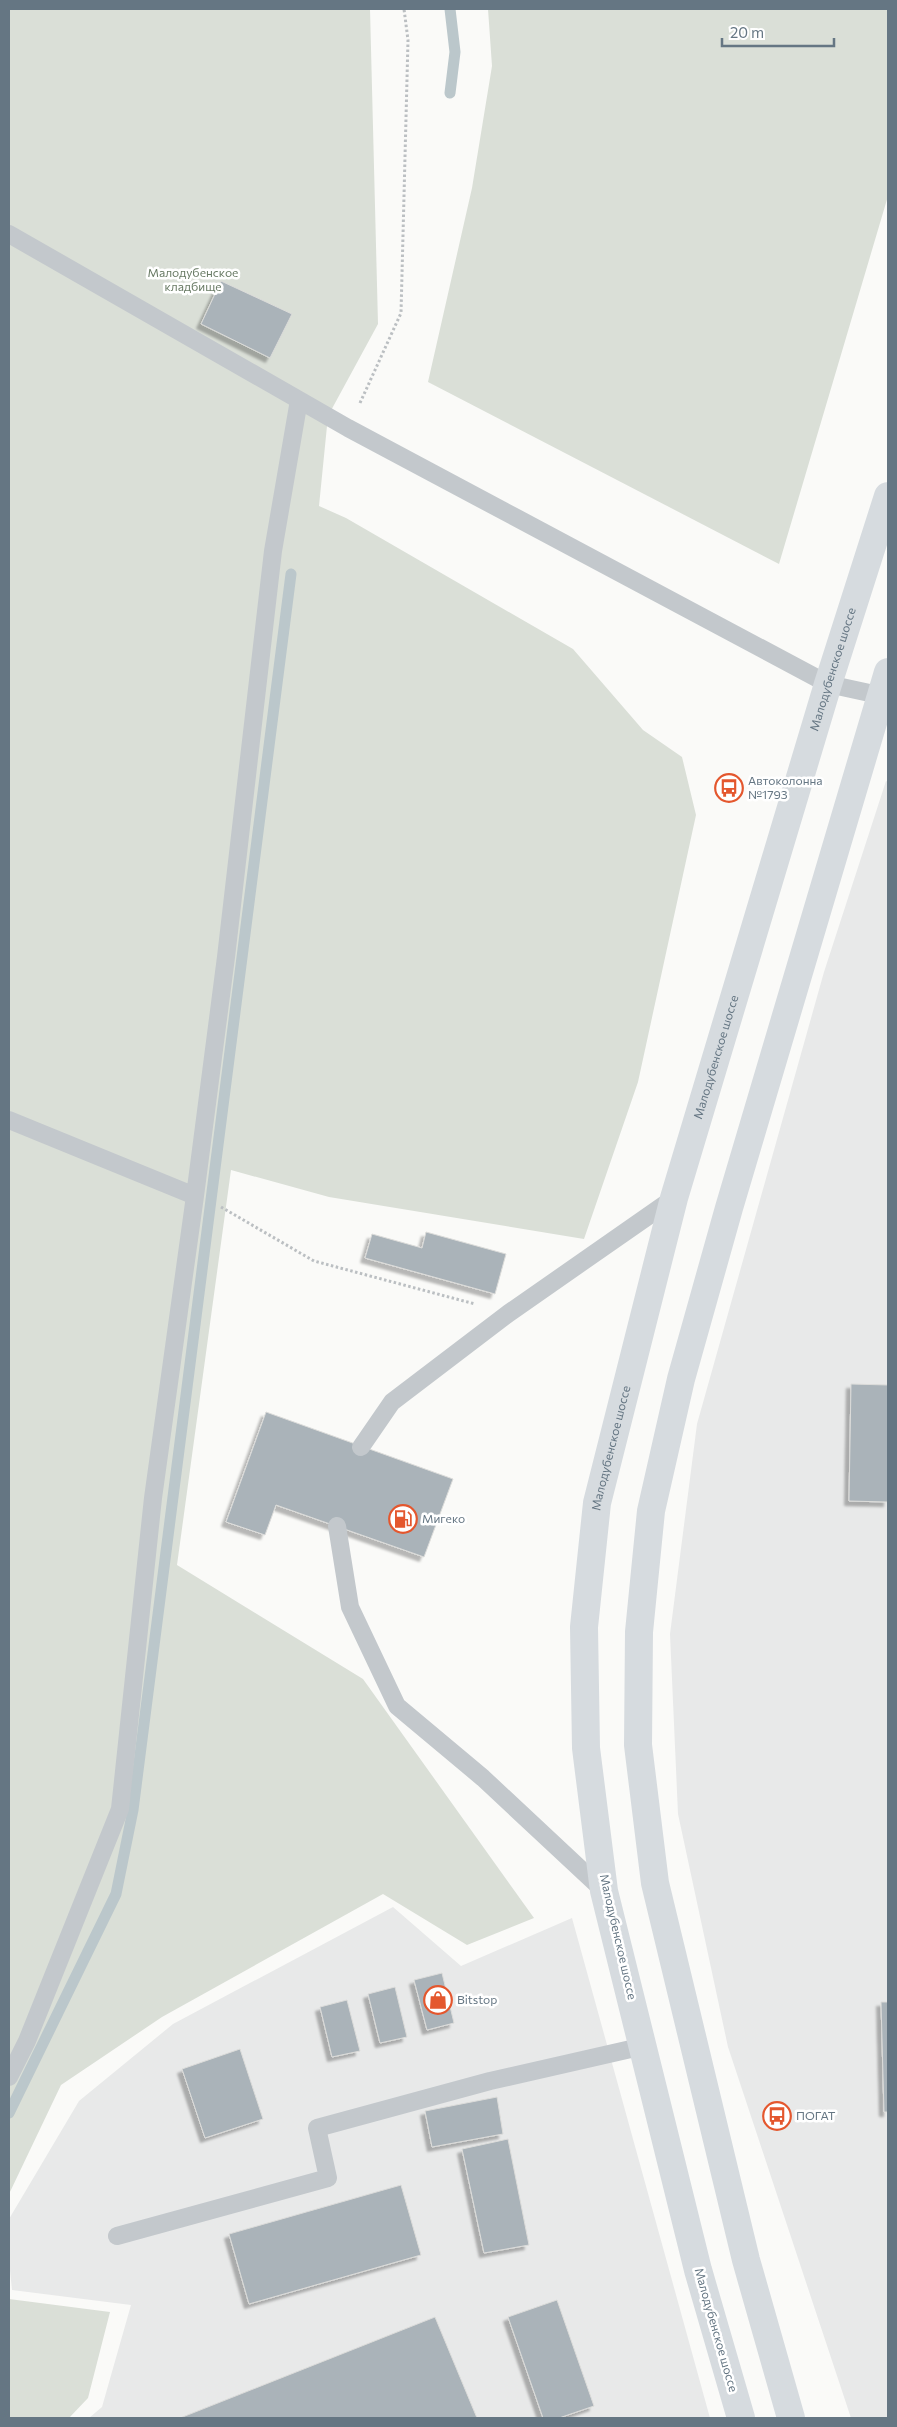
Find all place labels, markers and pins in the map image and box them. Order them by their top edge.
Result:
bus stop icon: Автоколонна №1793 [714,773,744,803]
place label: Автоколонна №1793 [748,773,823,801]
fuel station icon: Мигеко [388,1504,418,1534]
place label: Мигеко [422,1511,465,1525]
shop icon: Bitstop [423,1985,453,2015]
place label: Bitstop [457,1992,497,2006]
bus stop icon: ПОГАТ [762,2101,792,2131]
place label: ПОГАТ [796,2108,836,2122]

